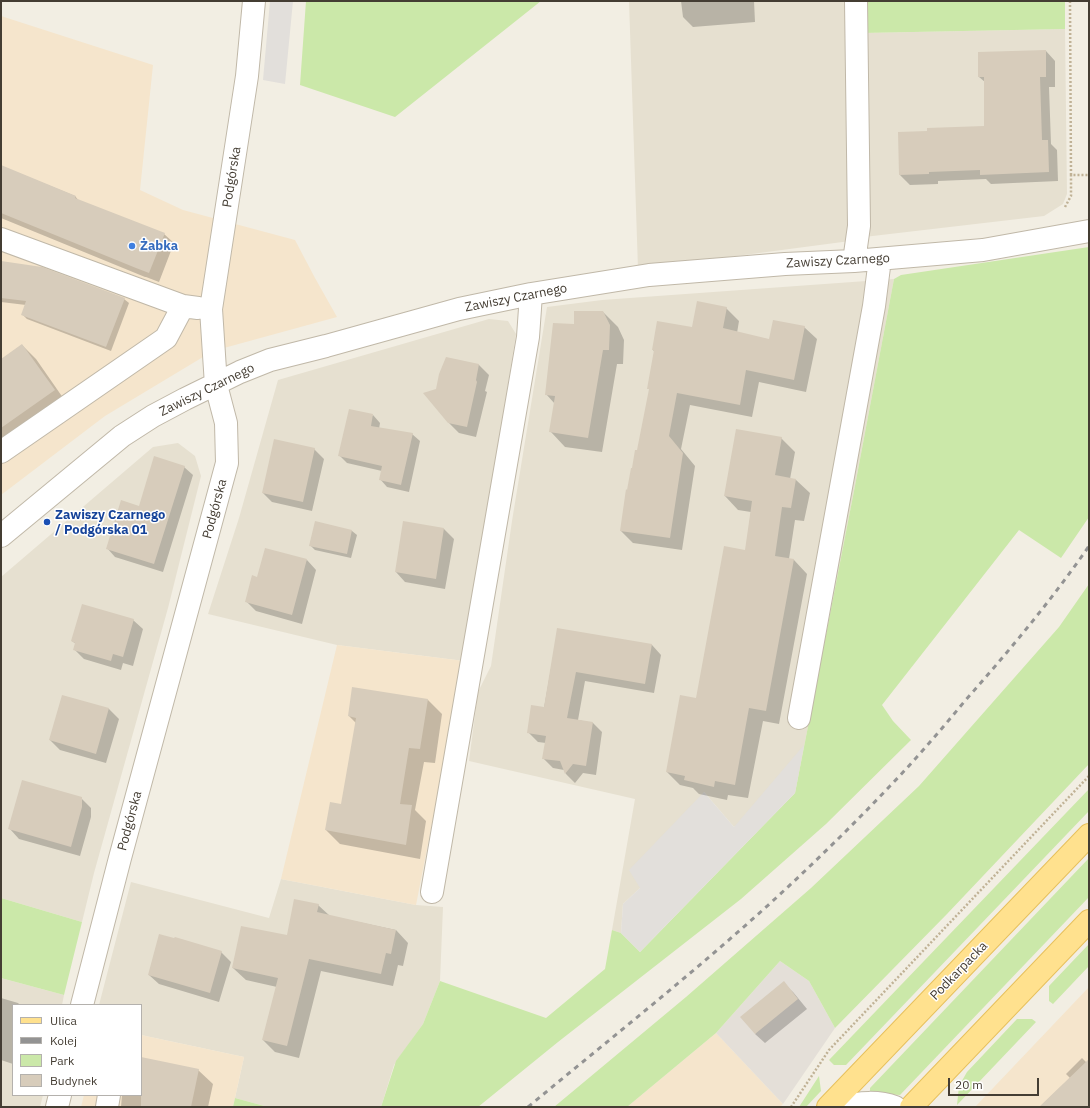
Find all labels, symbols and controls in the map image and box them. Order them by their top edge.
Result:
street label: Podgórska [219,145,245,209]
place label: Żabka [140,238,178,254]
marker: Żabka [127,241,137,251]
street label: Zawiszy Czarnego [786,250,890,272]
street label: Zawiszy Czarnego [464,280,568,316]
street label: Zawiszy Czarnego [157,360,257,420]
street label: Podgórska [200,477,230,541]
place label: Zawiszy Czarnego / Podgórska 01 [55,507,165,538]
marker: Zawiszy Czarnego / Podgórska 01 [42,517,52,527]
street label: Podgórska [115,789,145,853]
street label: Podkarpacka [927,938,991,1004]
legend [12,1004,142,1096]
text: Ulica [50,1013,77,1028]
text: Kolej [50,1033,77,1048]
text: Park [50,1053,74,1068]
scale bar [950,1070,1041,1096]
text: Budynek [50,1073,97,1088]
text: 20 m [955,1077,983,1092]

